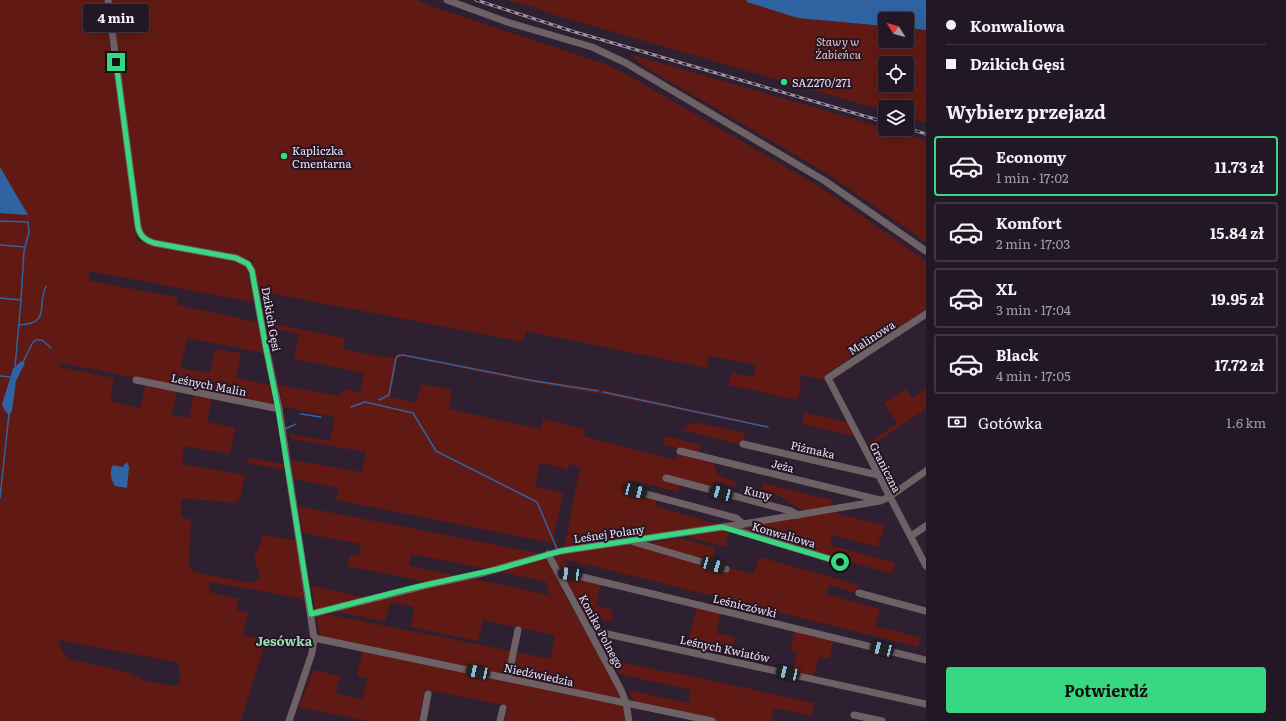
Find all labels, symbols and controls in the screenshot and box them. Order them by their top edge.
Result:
callout: 4 min [83,4,149,32]
text: 4 min [97,8,135,27]
north arrow [878,12,914,48]
map controls [878,12,914,136]
text: Konwaliowa [970,14,1065,37]
park label: Stawy w Żabieńcu [815,33,861,62]
text: Dzikich Gęsi [970,52,1065,75]
route end [107,53,125,71]
button: locate [878,56,914,92]
place label: SAZ270/271 [792,74,852,90]
marker: SAZ270/271 [779,77,789,87]
text: Wybierz przejazd [946,98,1106,125]
button: layers [878,100,914,136]
place label: Kapliczka Cmentarna [292,142,351,171]
text: Economy [996,145,1066,168]
icon: car [948,148,984,184]
marker: Kapliczka Cmentarna [279,151,289,161]
text: 11.73 zł [1215,155,1264,178]
text: 1 min · 17:02 [996,168,1069,187]
text: Komfort [996,211,1062,234]
icon: car [948,214,984,250]
text: 15.84 zł [1210,221,1264,244]
text: 2 min · 17:03 [996,234,1070,253]
text: XL [996,277,1017,300]
icon: car [948,280,984,316]
street label: Dzikich Gęsi [258,286,286,353]
text: 19.95 zł [1211,287,1264,310]
text: 3 min · 17:04 [996,300,1071,319]
street label: Malinowa [844,316,898,358]
text: Black [996,343,1039,366]
icon: car [948,346,984,382]
text: 17.72 zł [1215,353,1264,376]
text: 4 min · 17:05 [996,366,1071,385]
street label: Leśnych Malin [170,369,248,399]
icon: cash [946,411,968,433]
text: Gotówka [978,411,1042,434]
text: 1.6 km [1226,413,1266,432]
street label: Piżmaka [789,436,837,462]
street label: Graniczna [867,439,905,495]
street label: Jeża [770,455,796,476]
street label: Kuny [743,481,774,503]
car [622,482,648,500]
car [708,484,734,502]
street label: Konwaliowa [750,517,818,551]
street label: Leśnej Polany [573,520,646,546]
route start [831,553,849,571]
car [700,556,726,574]
car [557,567,583,581]
street label: Leśniczówki [711,589,779,621]
street label: Konika Polnego [576,591,628,671]
district label: Jesówka [256,631,313,650]
street label: Leśnych Kwiatów [679,631,772,665]
car [869,640,895,658]
street label: Niedźwiedzia [503,659,575,689]
car [465,664,491,680]
car [775,664,801,682]
button: Potwierdź [946,667,1266,713]

